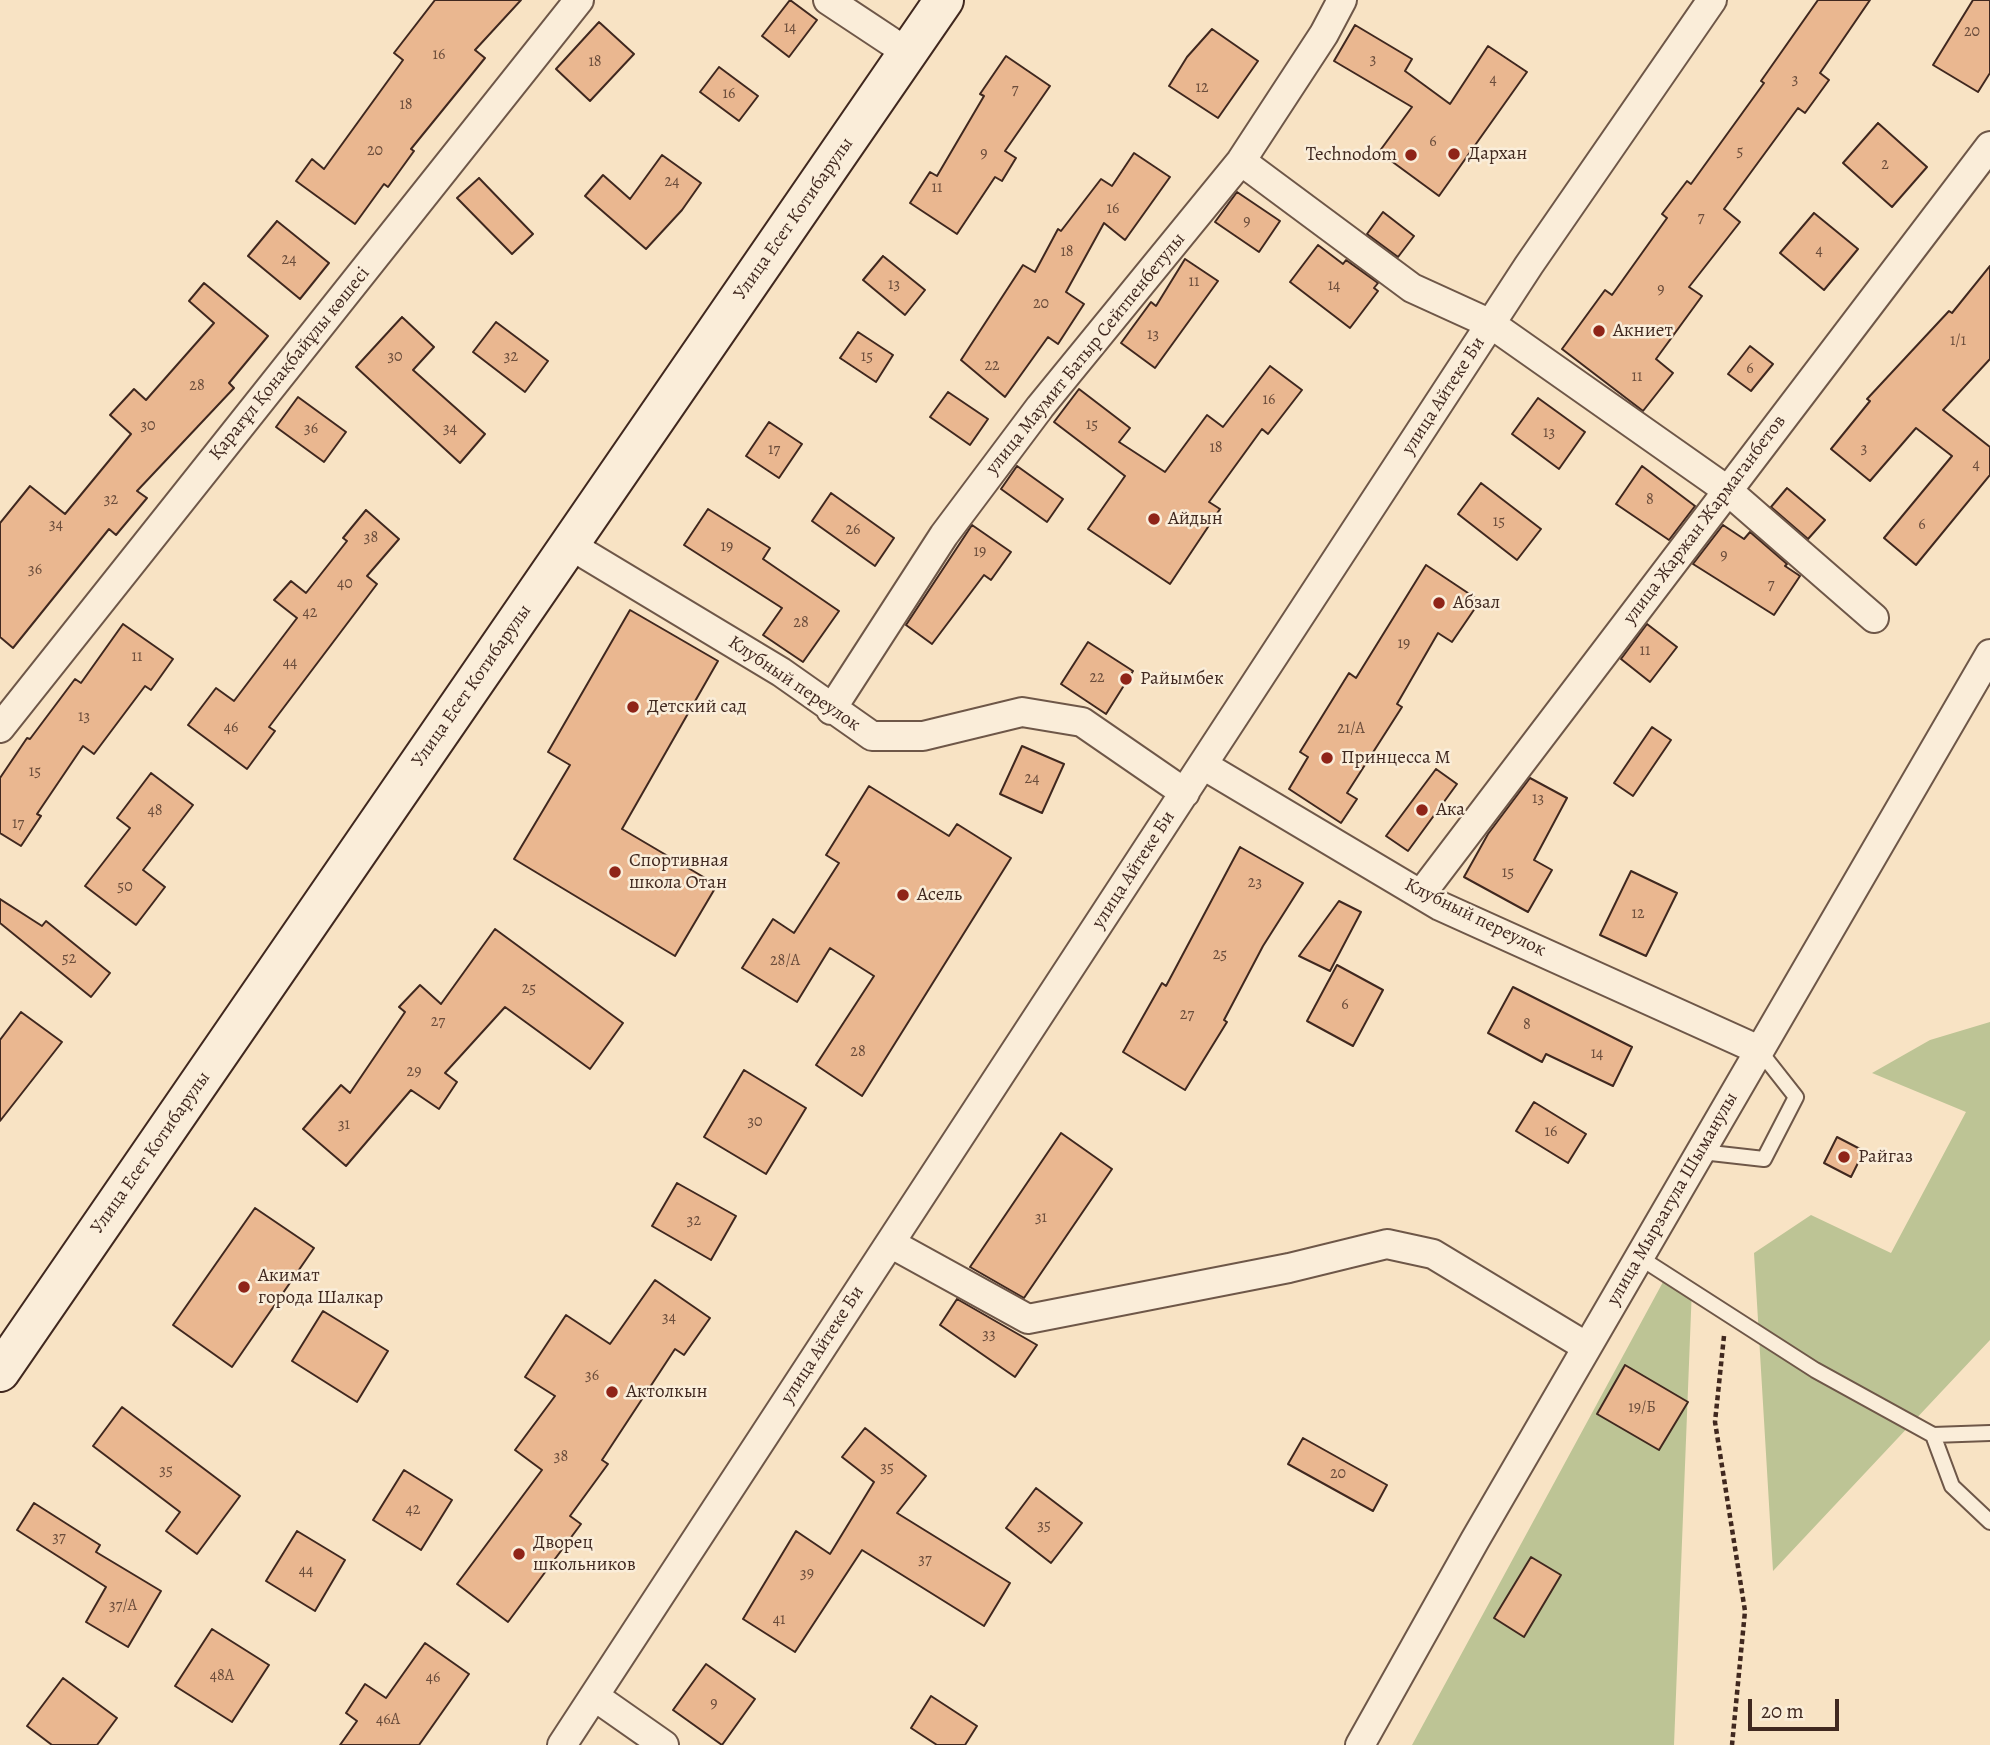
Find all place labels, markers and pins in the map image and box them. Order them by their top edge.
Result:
place label: Дархан [1468,143,1527,165]
place label: Technodom [1306,144,1397,166]
marker: Дархан [1446,146,1462,162]
marker: Technodom [1403,147,1419,163]
place label: Акниет [1613,320,1673,342]
marker: Акниет [1591,323,1607,339]
place label: Айдын [1168,508,1223,530]
marker: Айдын [1146,511,1162,527]
place label: Абзал [1453,592,1500,614]
marker: Абзал [1431,595,1447,611]
place label: Райымбек [1140,668,1224,690]
marker: Райымбек [1118,671,1134,687]
place label: Детский сад [647,696,746,718]
marker: Детский сад [625,699,641,715]
place label: Принцесса М [1341,747,1450,769]
marker: Принцесса М [1319,750,1335,766]
place label: Ака [1436,799,1465,821]
marker: Ака [1414,802,1430,818]
place label: Спортивная школа Отан [629,850,729,894]
marker: Спортивная школа Отан [607,864,623,880]
place label: Асель [917,884,962,906]
marker: Асель [895,887,911,903]
place label: Райгаз [1858,1146,1913,1168]
marker: Райгаз [1836,1149,1852,1165]
place label: Акимат города Шалкар [258,1265,383,1309]
marker: Акимат города Шалкар [236,1279,252,1295]
place label: Актолкын [626,1381,708,1403]
marker: Актолкын [604,1384,620,1400]
place label: Дворец школьников [533,1532,636,1576]
marker: Дворец школьников [511,1546,527,1562]

